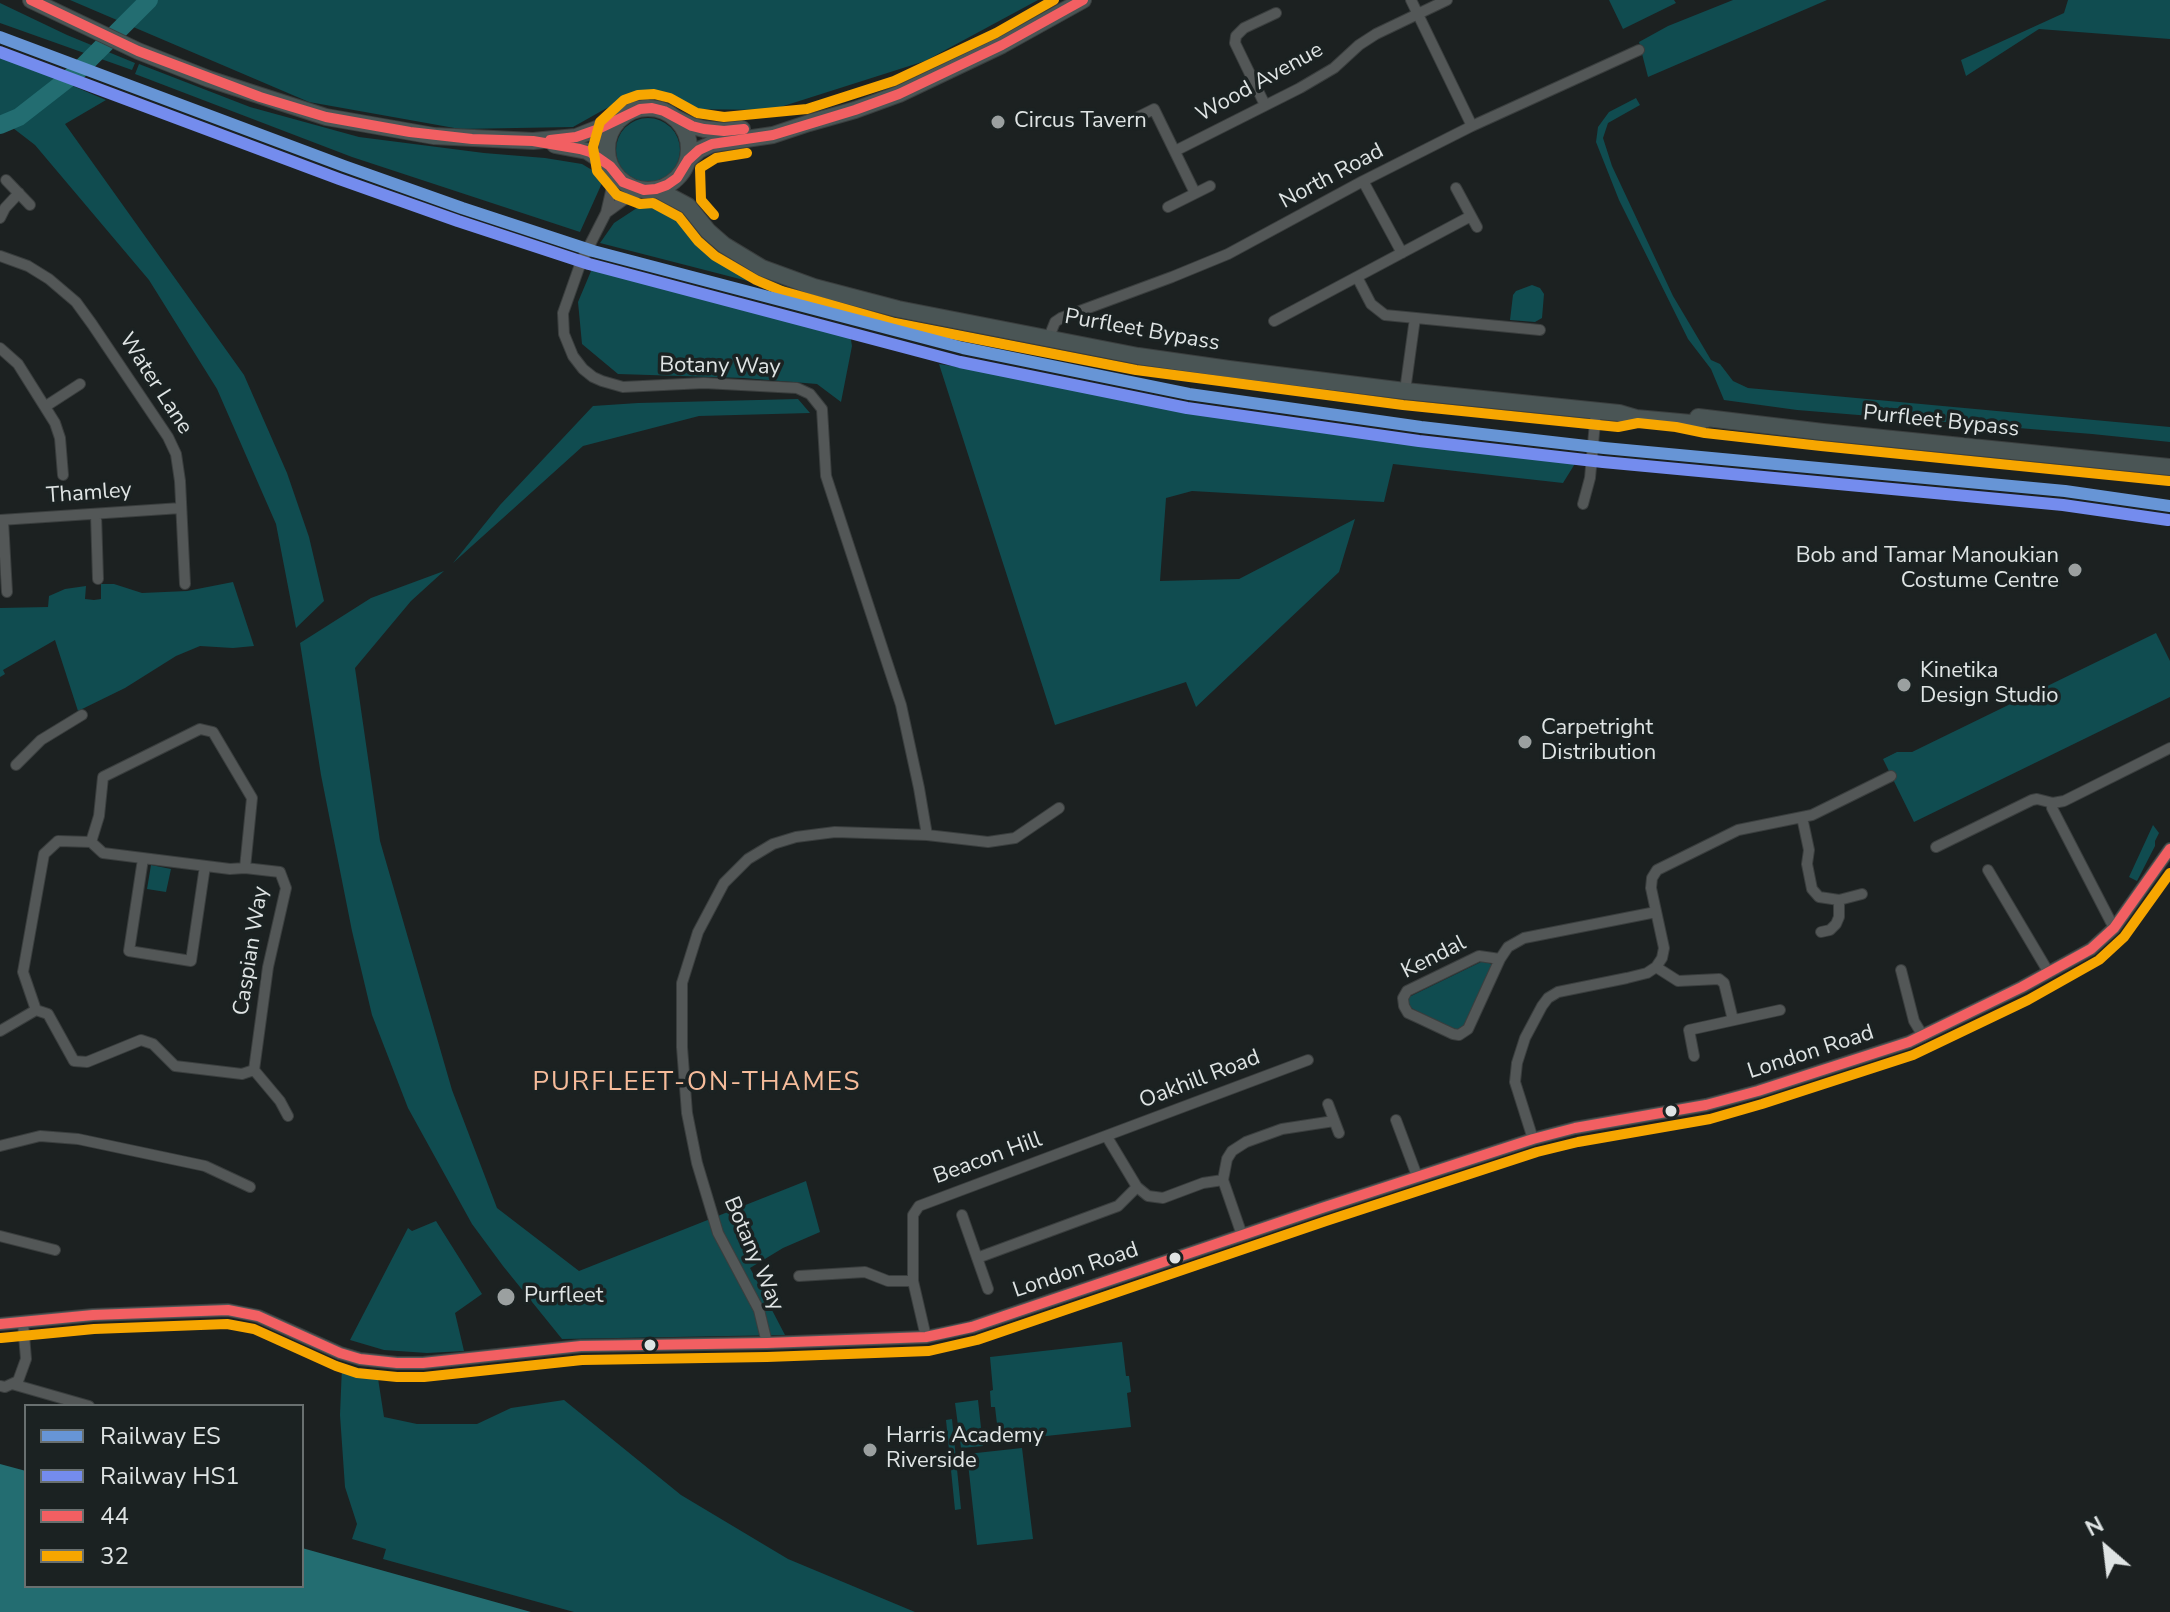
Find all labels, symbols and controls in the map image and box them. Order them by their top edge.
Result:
street label: Wood Avenue [1192,37,1328,129]
place label: Circus Tavern [1014,109,1147,135]
marker: Circus Tavern [989,113,1007,131]
street label: North Road [1275,139,1389,215]
street label: Purfleet Bypass [1062,304,1222,358]
street label: Water Lane [113,328,197,440]
street label: Botany Way [659,353,781,381]
street label: Purfleet Bypass [1862,401,2020,443]
street label: Thamley [45,478,133,510]
place label: Bob and Tamar Manoukian Costume Centre [1796,544,2059,596]
marker: Bob and Tamar Manoukian Costume Centre [2066,561,2084,579]
place label: Kinetika Design Studio [1920,659,2058,710]
marker: Kinetika Design Studio [1895,676,1913,694]
place label: Carpetright Distribution [1541,716,1656,768]
marker: Carpetright Distribution [1516,733,1534,751]
street label: Caspian Way [229,885,275,1017]
street label: Kendal [1397,931,1471,985]
street label: London Road [1745,1020,1877,1086]
street label: Oakhill Road [1136,1045,1264,1115]
district label: PURFLEET-ON-THAMES [532,1068,862,1100]
unlabelled marker [1663,1103,1679,1119]
street label: Beacon Hill [930,1127,1046,1191]
street label: Botany Way [717,1193,789,1315]
street label: London Road [1010,1237,1142,1305]
unlabelled marker [1167,1250,1183,1266]
place label: Purfleet [524,1284,603,1310]
marker: Purfleet [495,1286,517,1308]
unlabelled marker [642,1337,658,1353]
legend [24,1404,304,1588]
text: Railway ES [100,1420,221,1452]
place label: Harris Academy Riverside [886,1424,1044,1476]
marker: Harris Academy Riverside [861,1441,879,1459]
text: Railway HS1 [100,1460,240,1492]
text: 44 [100,1500,129,1532]
north arrow [2066,1508,2146,1588]
text: N [2080,1510,2109,1544]
text: 32 [100,1540,129,1572]

